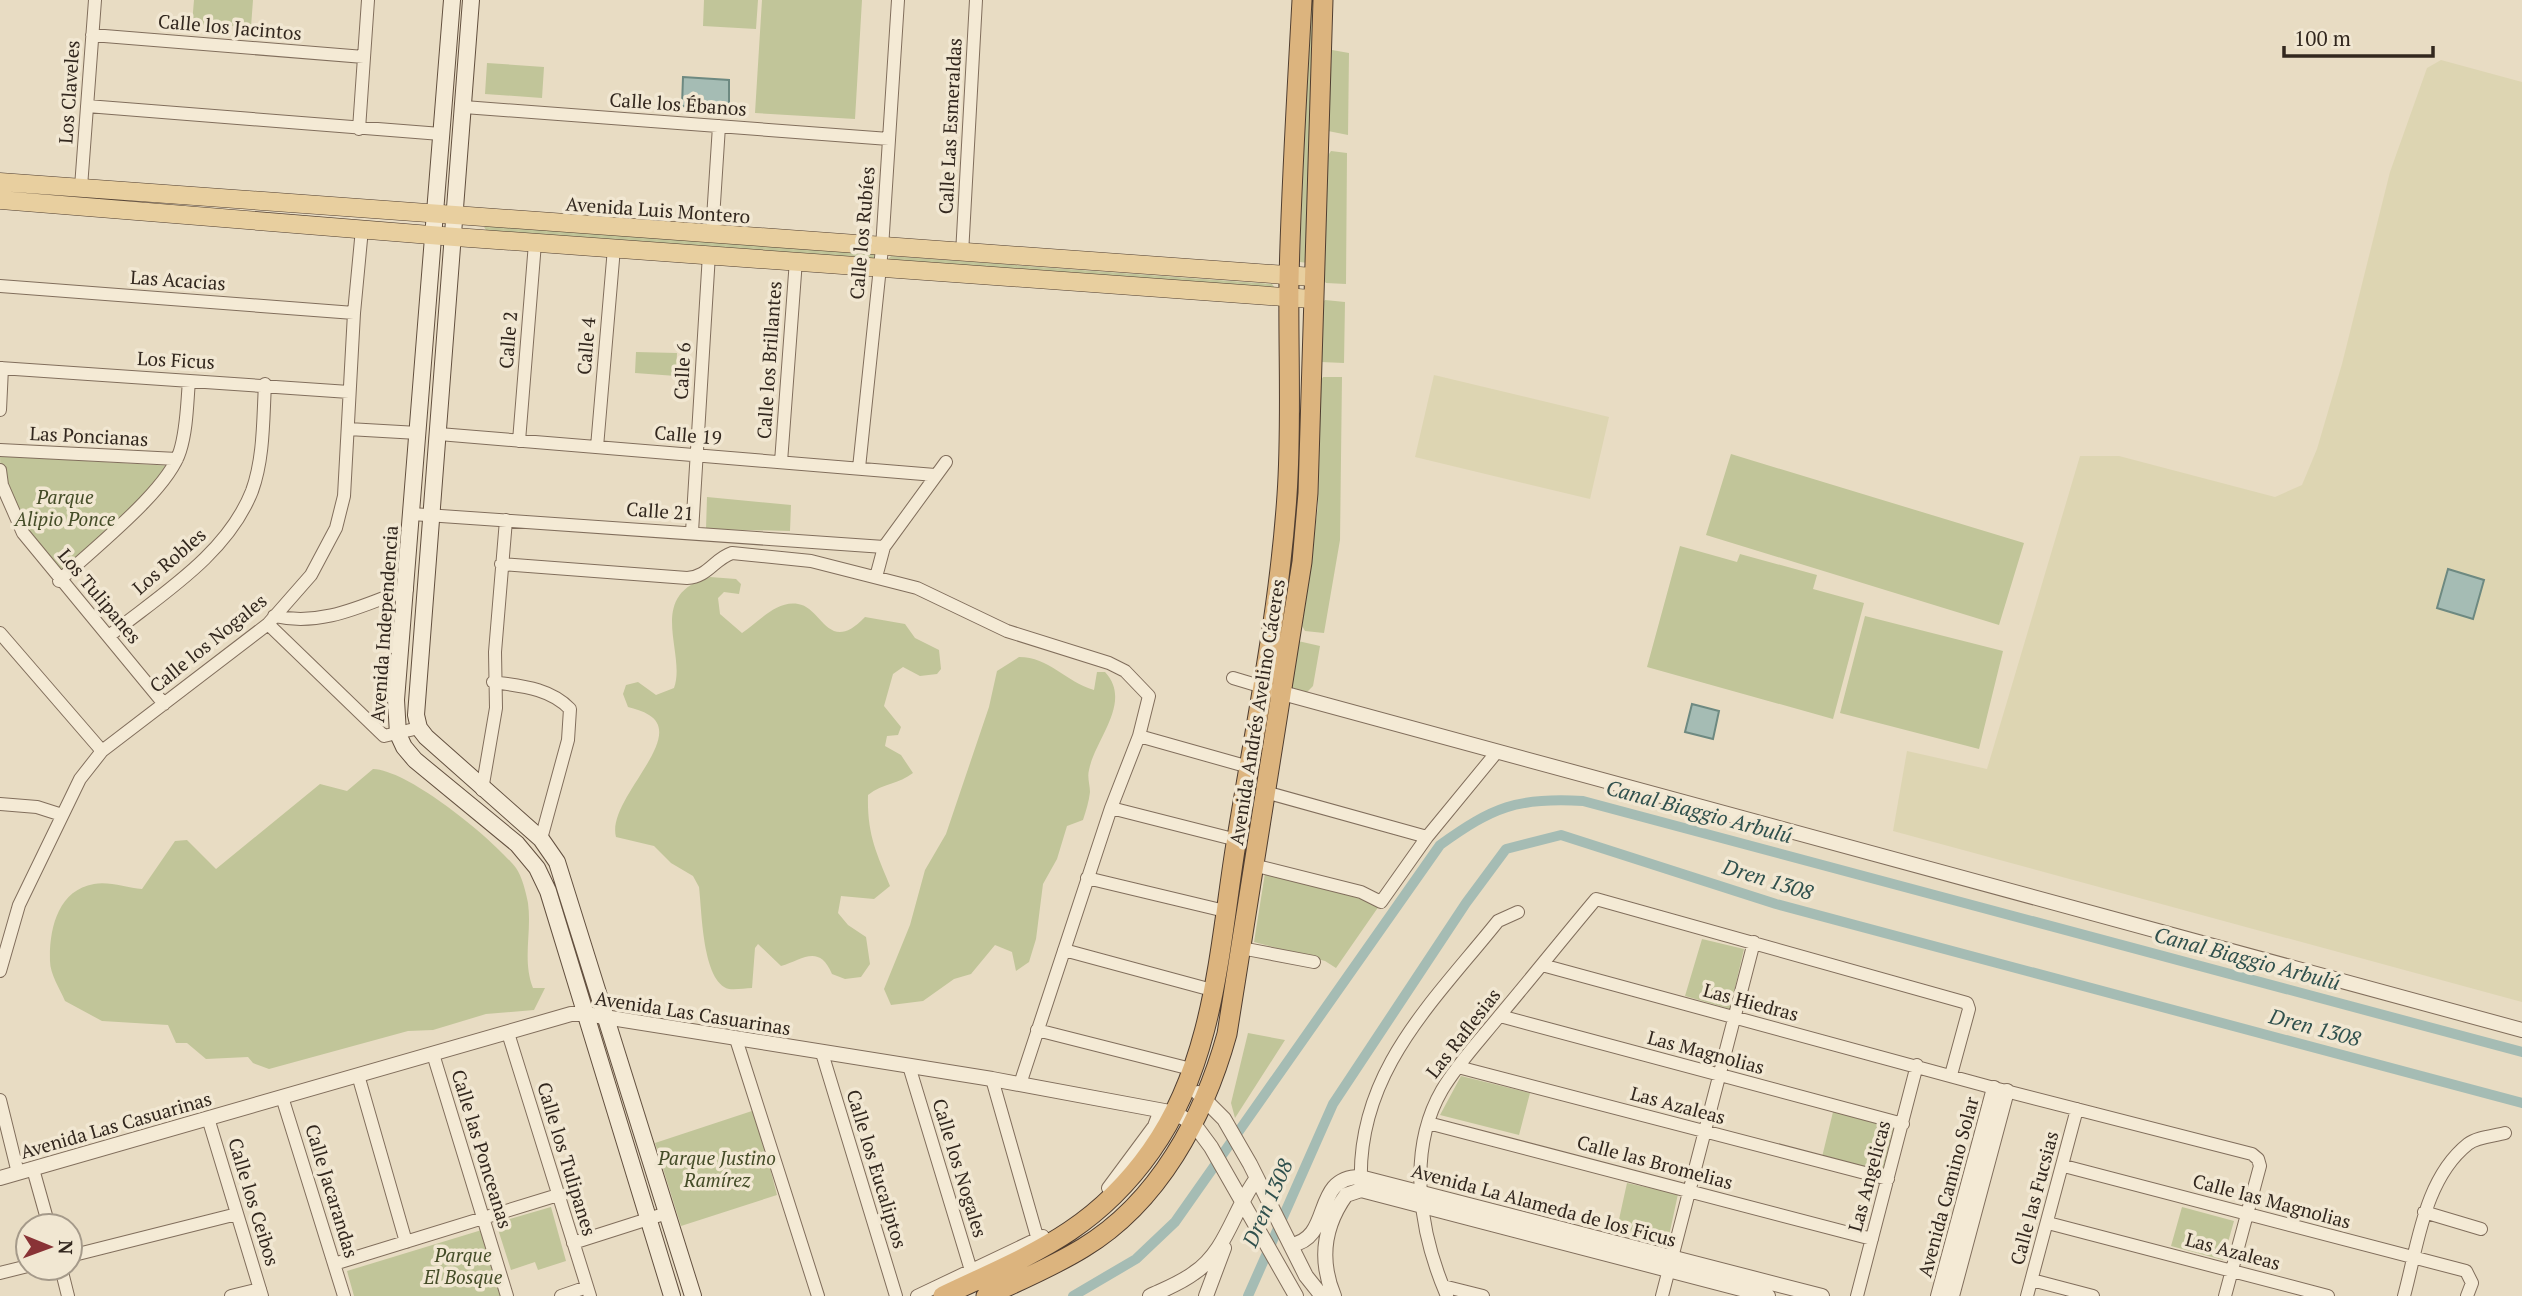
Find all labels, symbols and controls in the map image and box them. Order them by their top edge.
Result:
street label: Calle los Jacintos [157,8,303,45]
scale bar [2284,14,2433,58]
text: 100 m [2294,24,2351,52]
street label: Calle Las Esmeraldas [932,37,967,215]
street label: Los Claveles [52,39,85,145]
street label: Calle los Ébanos [609,86,748,121]
street label: Calle los Rubíes [843,165,880,300]
street label: Avenida Luis Montero [565,191,751,228]
street label: Las Acacias [129,264,227,295]
street label: Calle los Brillantes [751,280,786,440]
street label: Calle 2 [493,310,522,370]
street label: Calle 4 [571,315,601,376]
street label: Calle 6 [668,342,695,400]
street label: Los Ficus [137,345,216,374]
street label: Calle 19 [653,419,723,450]
street label: Las Poncianas [29,420,149,451]
park label: Parque Alipio Ponce [14,484,116,531]
street label: Calle 21 [625,496,695,525]
street label: Los Robles [127,522,211,600]
street label: Avenida Independencia [364,524,403,723]
street label: Los Tulipanes [53,543,147,648]
street label: Avenida Andrés Avelino Cáceres [1223,577,1290,847]
street label: Calle los Nogales [144,588,272,698]
water label: Canal Biaggio Arbulú [1603,773,1795,849]
water label: Dren 1308 [1719,852,1817,906]
water label: Canal Biaggio Arbulú [2151,920,2343,996]
street label: Las Hiedras [1701,977,1802,1026]
street label: Las Raflesias [1420,983,1506,1083]
street label: Avenida Las Casuarinas [593,985,793,1040]
water label: Dren 1308 [2266,1001,2364,1053]
street label: Las Magnolias [1645,1024,1767,1079]
street label: Calle las Ponceanas [446,1066,519,1231]
street label: Calle los Tulipanes [532,1079,603,1239]
street label: Las Azaleas [1628,1080,1728,1129]
street label: Avenida Las Casuarinas [17,1085,214,1164]
street label: Calle los Eucaliptos [841,1086,914,1251]
street label: Avenida Camino Solar [1911,1093,1984,1280]
street label: Calle los Nogales [927,1095,993,1240]
street label: Las Angelicas [1842,1117,1895,1234]
street label: Calle Jacarandas [300,1121,365,1261]
street label: Calle las Fucsias [2004,1128,2063,1267]
street label: Calle las Bromelias [1574,1129,1736,1194]
street label: Calle los Ceibos [223,1135,286,1269]
park label: Parque Justino Ramírez [657,1145,776,1192]
water label: Dren 1308 [1235,1154,1299,1252]
street label: Avenida La Alameda de los Ficus [1409,1157,1679,1252]
street label: Calle las Magnolias [2190,1167,2354,1234]
north arrow [14,1212,84,1282]
street label: Las Azaleas [2183,1226,2283,1275]
text: N [54,1240,79,1255]
park label: Parque El Bosque [423,1242,503,1289]

